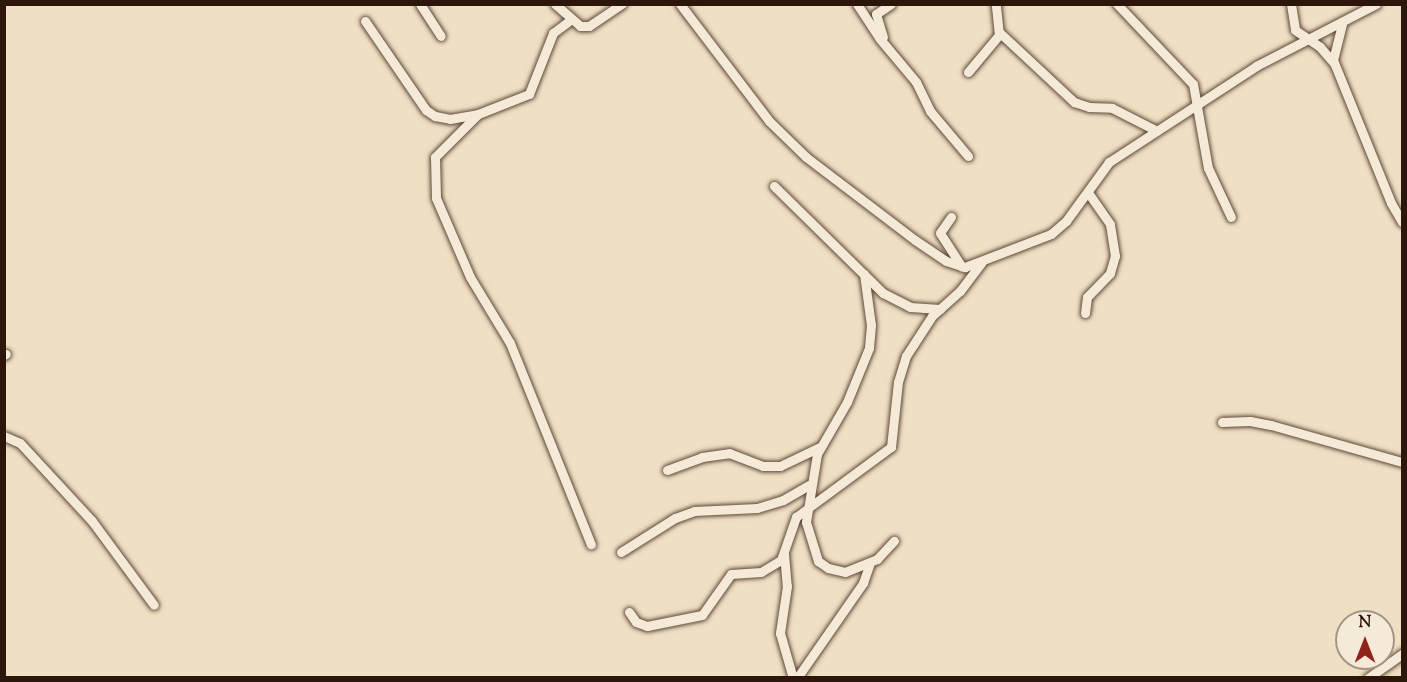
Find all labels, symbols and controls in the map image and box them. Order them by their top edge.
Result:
north arrow [1335,610,1395,670]
text: N [1359,612,1371,635]

